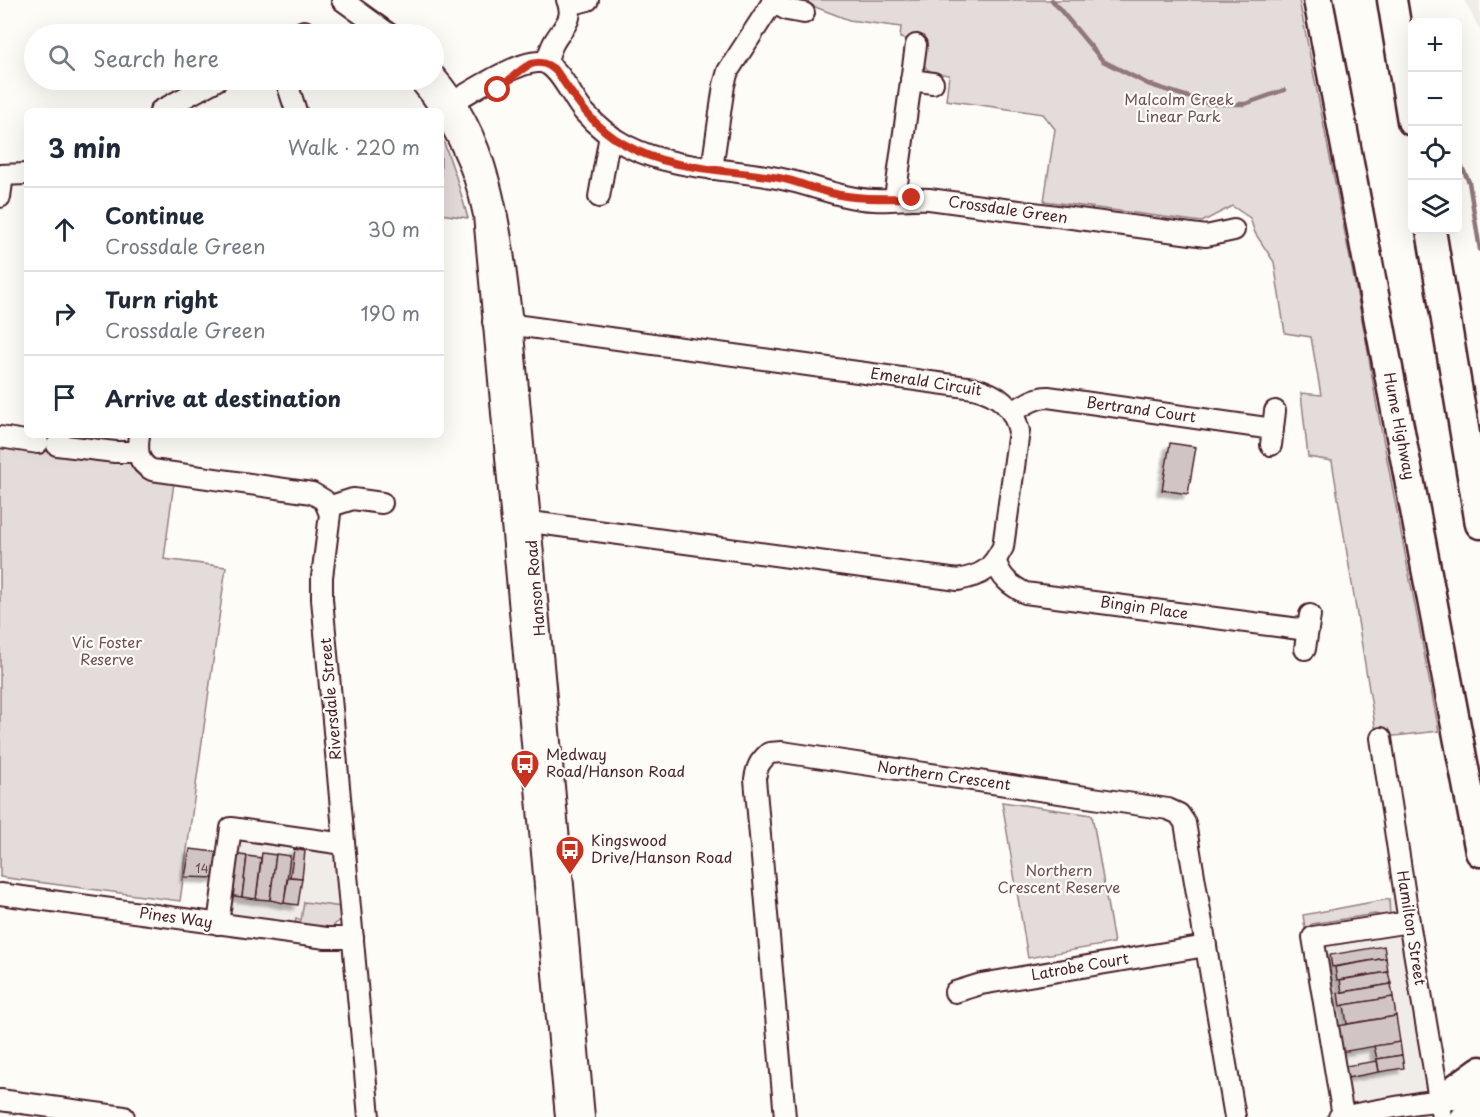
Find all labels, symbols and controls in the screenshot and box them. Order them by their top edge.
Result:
map controls [1408,18,1462,234]
button: + [1408,18,1462,72]
search box [24,24,444,90]
icon: search [45,41,78,74]
text: Search here [93,41,219,74]
button: − [1408,72,1462,126]
route start [484,76,510,102]
park label: Malcolm Creek Linear Park [1124,87,1234,127]
button: locate [1408,126,1462,180]
text: 3 min [48,128,121,167]
text: Walk · 220 m [288,132,420,162]
button: layers [1408,180,1462,234]
route end [898,184,924,210]
street label: Crossdale Green [947,189,1069,228]
text: Continue [105,198,204,231]
icon: ahead [48,213,81,246]
text: 30 m [367,214,420,244]
text: Crossdale Green [105,231,266,261]
text: Turn right [105,282,218,315]
icon: right [48,297,81,330]
text: 190 m [361,298,420,328]
text: Crossdale Green [105,315,266,345]
street label: Emerald Circuit [869,360,984,401]
street label: Hume Highway [1379,370,1422,481]
icon: arrive [48,381,81,414]
text: Arrive at destination [105,381,341,414]
street label: Bertrand Court [1085,389,1197,428]
street label: Hanson Road [519,539,550,637]
street label: Bingin Place [1099,589,1190,624]
park label: Vic Foster Reserve [72,630,142,670]
street label: Riversdale Street [313,637,346,761]
place label: Medway Road/Hanson Road [546,742,685,782]
bus stop icon: Medway Road/Hanson Road [509,748,541,790]
street label: Northern Crescent [876,754,1012,795]
place label: Kingswood Drive/Hanson Road [591,828,732,868]
bus stop icon: Kingswood Drive/Hanson Road [554,834,586,876]
park label: Northern Crescent Reserve [998,858,1120,898]
house number: 14 [195,859,209,877]
street label: Hamilton Street [1392,869,1433,987]
street label: Pines Way [138,900,214,933]
street label: Latrobe Court [1029,946,1130,985]

